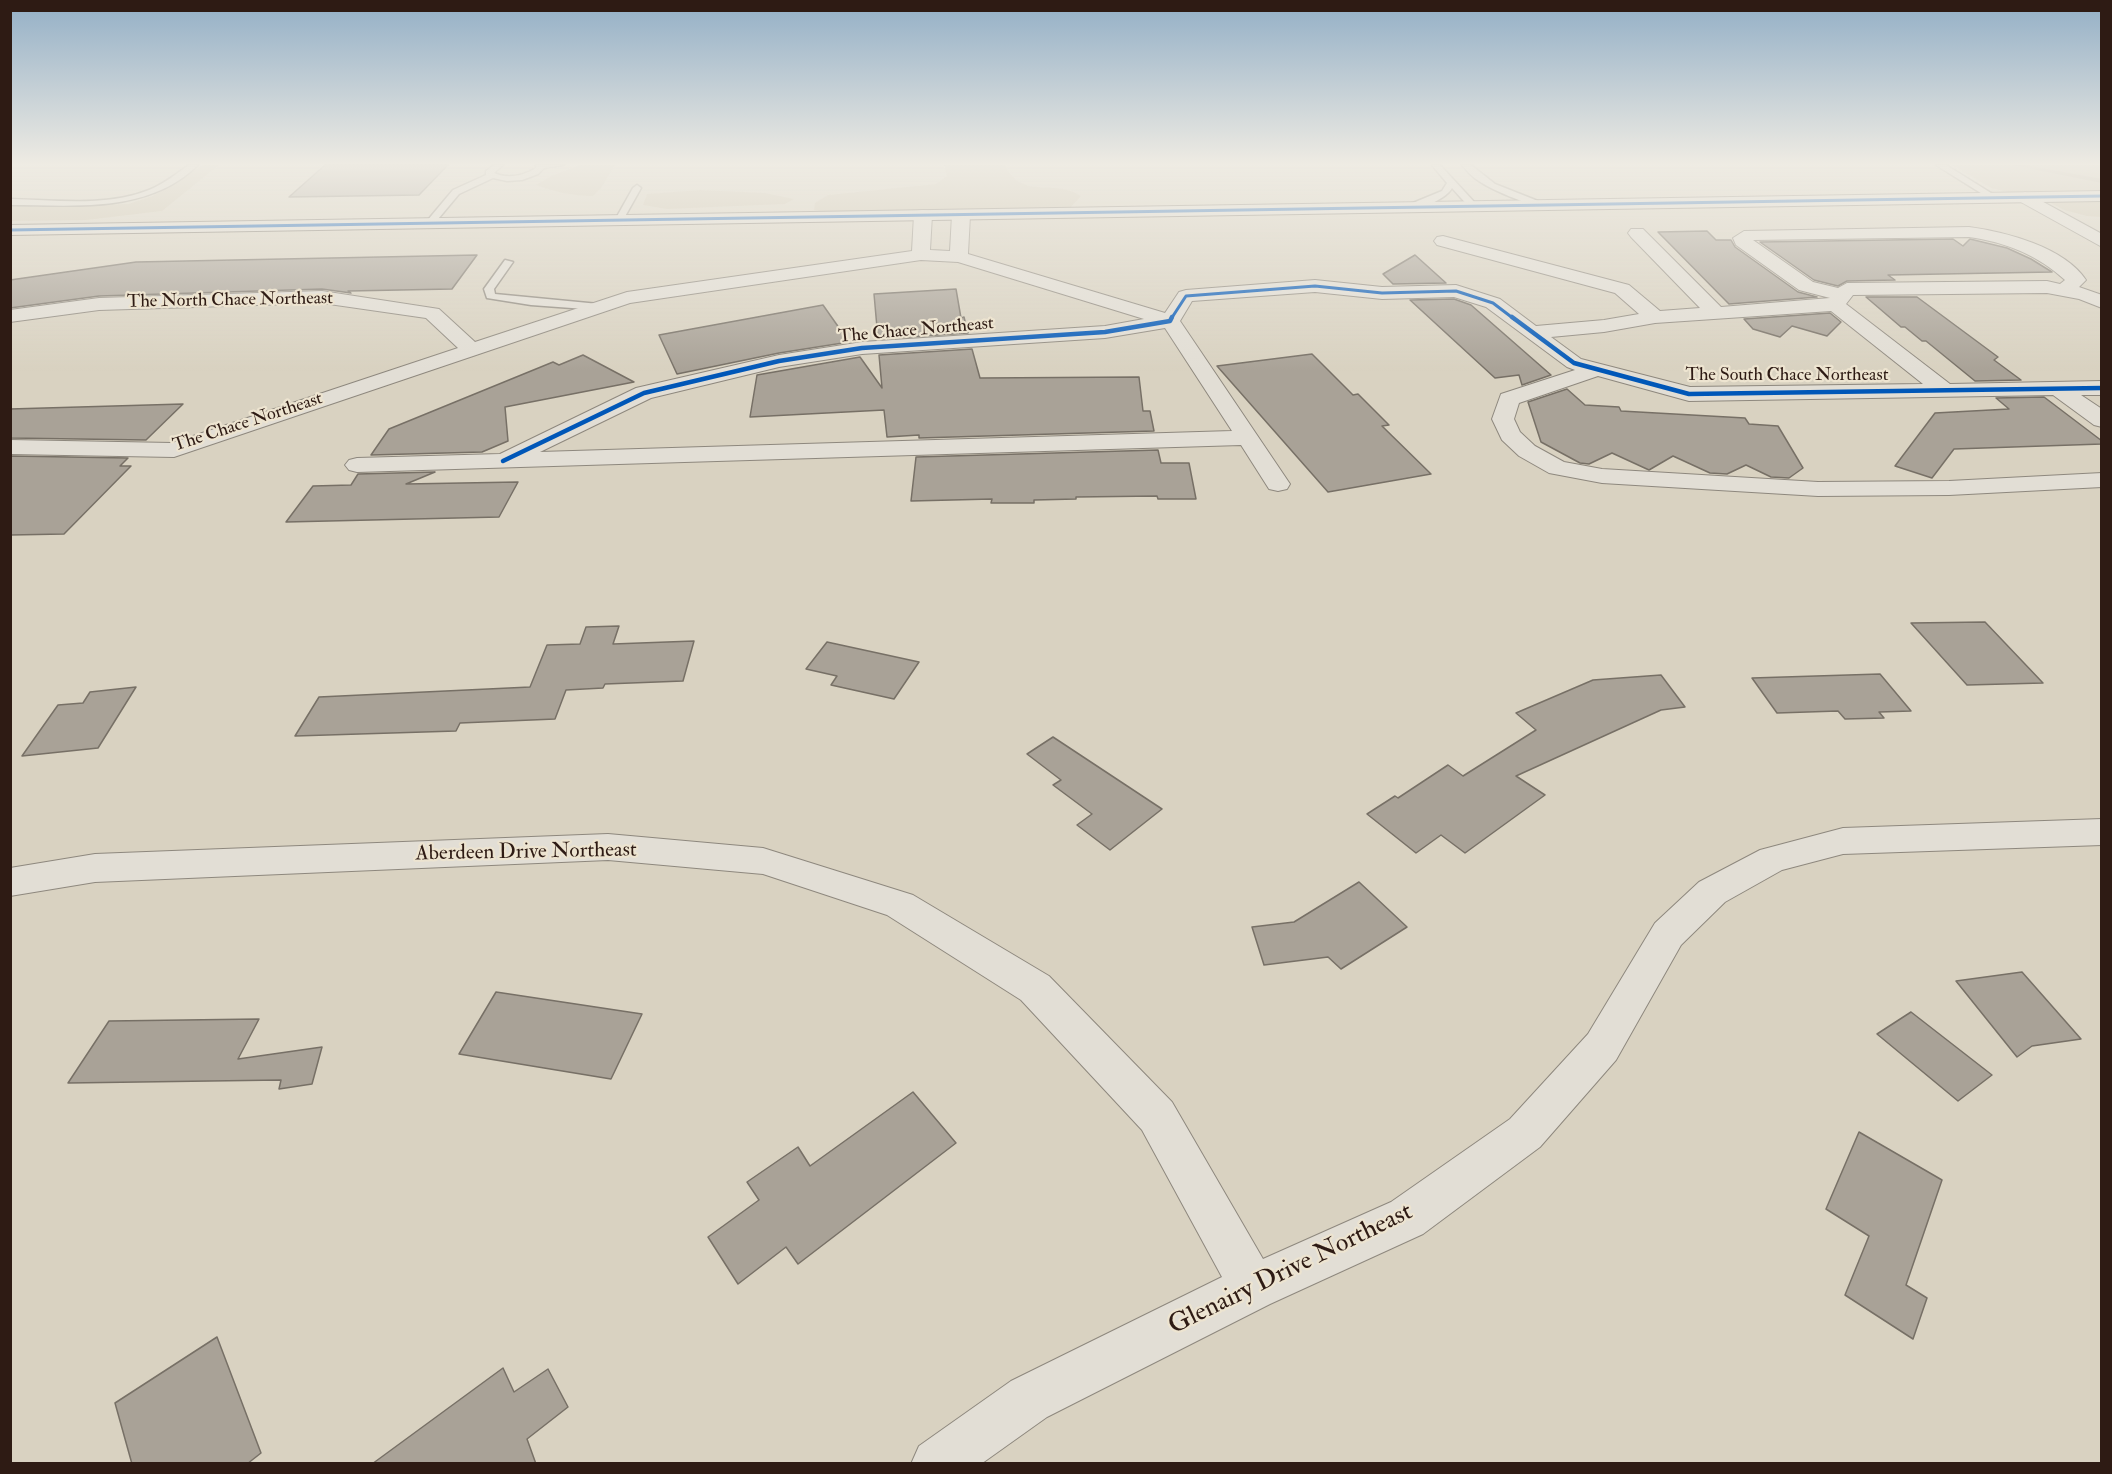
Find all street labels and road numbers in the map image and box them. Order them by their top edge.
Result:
street label: The North Chace Northeast [127,288,333,314]
street label: The Chace Northeast [837,313,995,349]
street label: The South Chace Northeast [1686,365,1888,387]
street label: The Chace Northeast [170,389,326,457]
street label: Aberdeen Drive Northeast [415,838,637,868]
street label: Glenairy Drive Northeast [1164,1197,1418,1343]

